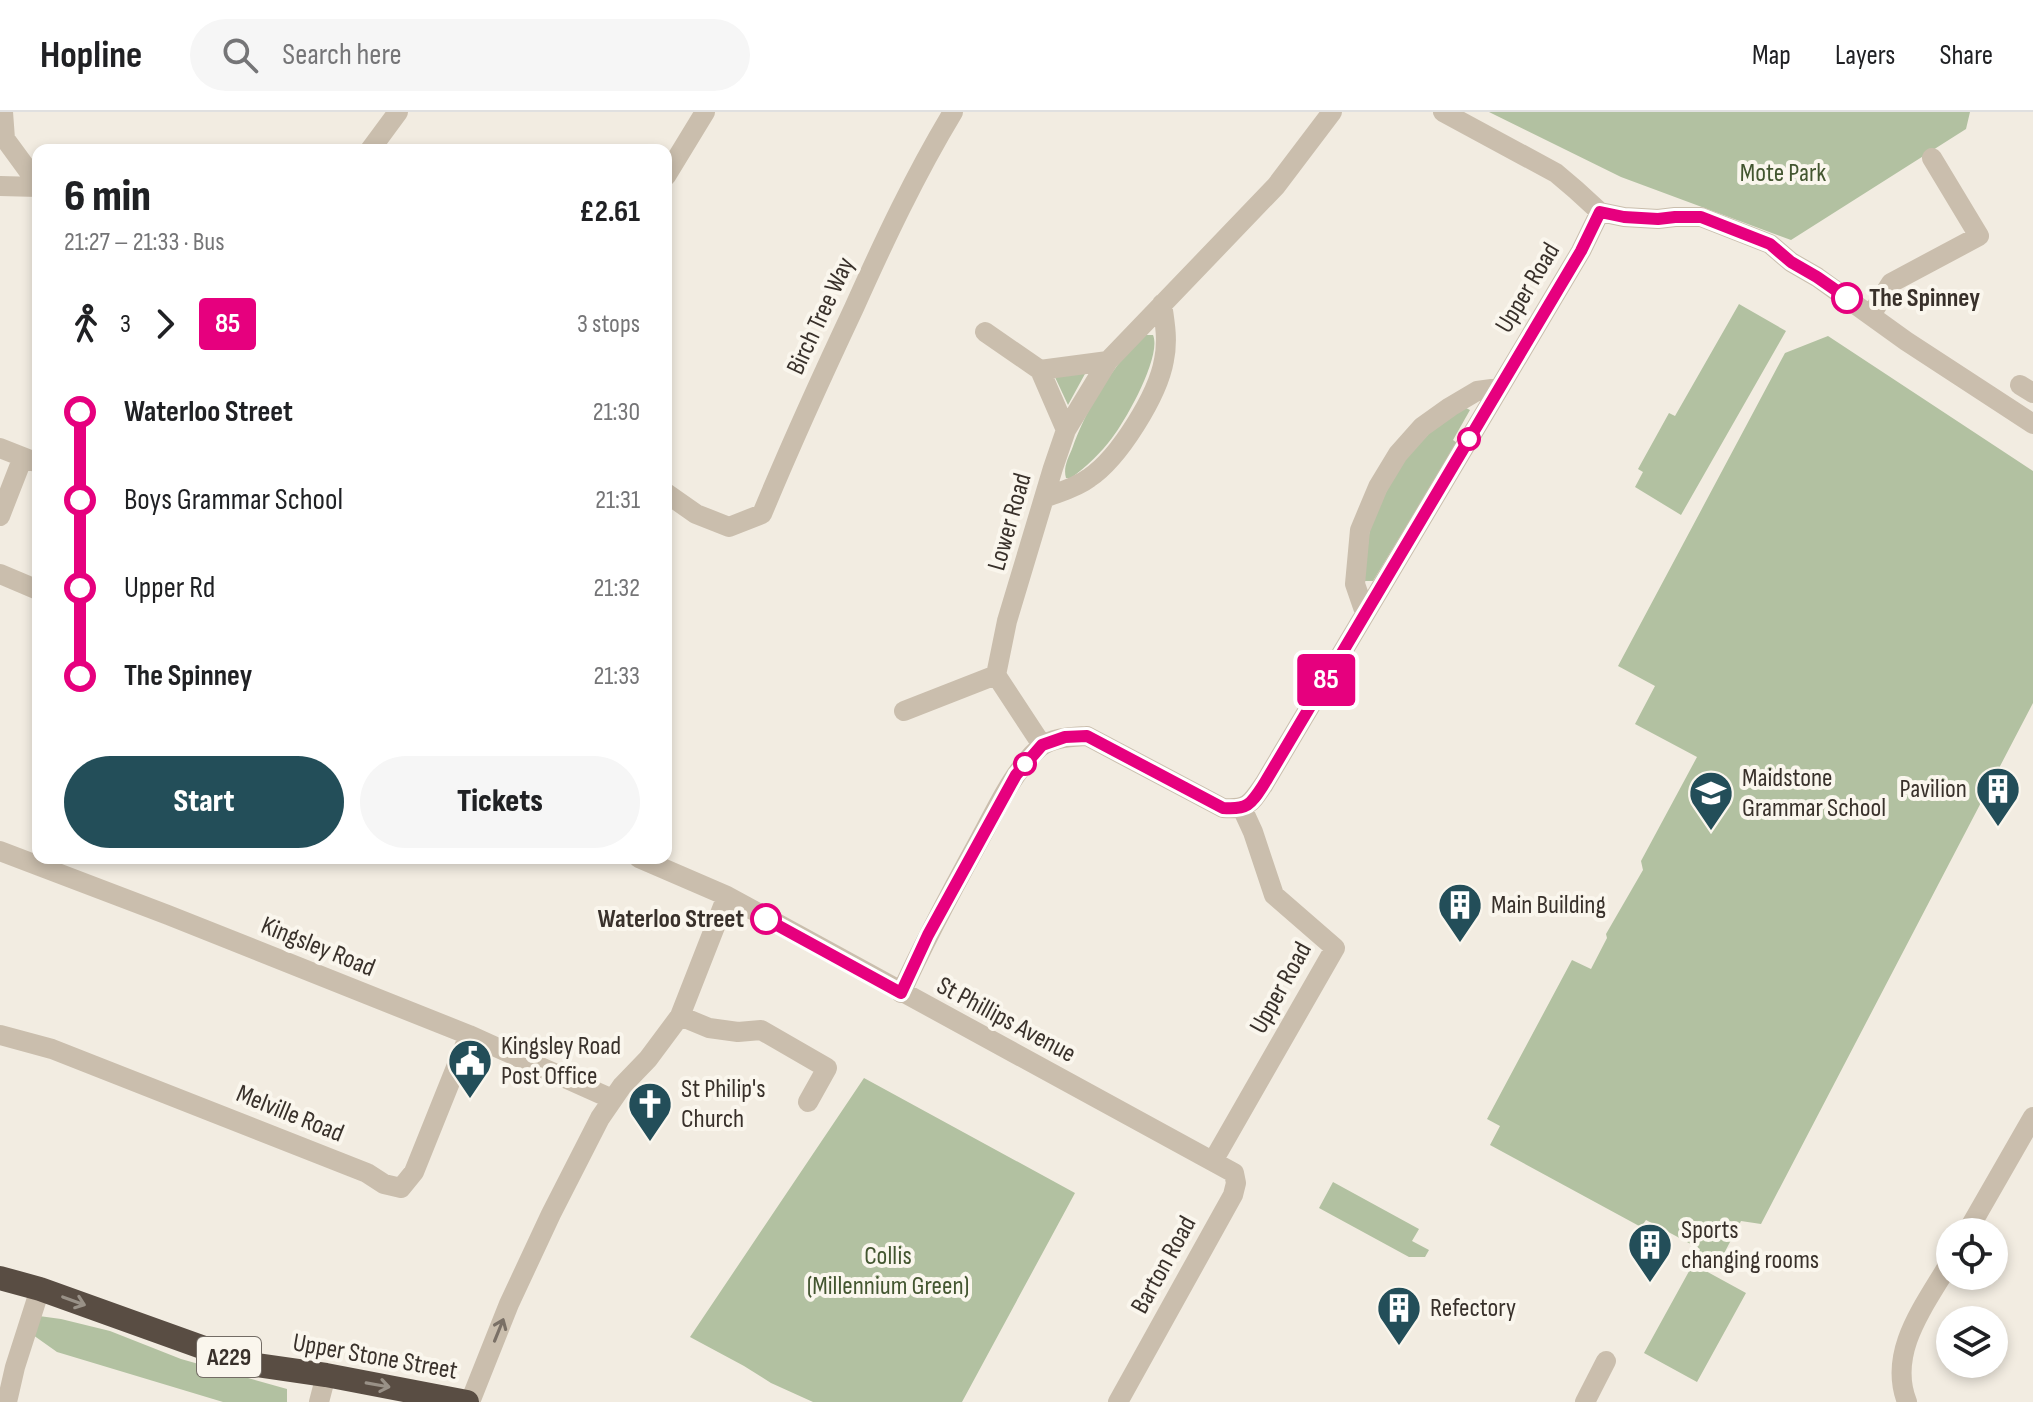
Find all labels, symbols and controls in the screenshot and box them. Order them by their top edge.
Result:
search box [190,19,750,91]
text: Hopline [40,33,142,78]
icon: search [218,33,262,77]
text: Search here [282,37,402,73]
text: Map [1752,39,1791,72]
text: Layers [1835,39,1895,72]
text: Share [1939,39,1993,72]
park label: Mote Park [1740,158,1826,189]
text: 6 min [64,170,151,223]
text: £2.61 [579,194,640,230]
text: 21:27 – 21:33 · Bus [64,227,225,258]
street label: Upper Road [1489,237,1567,339]
street label: Birch Tree Way [780,252,862,380]
marker: The Spinney [1832,283,1862,313]
place label: The Spinney [1869,283,1980,314]
icon: walk [64,302,108,346]
icon: forward [143,302,187,346]
text: 85 [215,307,240,340]
text: 3 [120,309,131,340]
text: 3 stops [577,309,640,340]
text: Waterloo Street [124,394,293,430]
text: 21:30 [593,397,640,428]
unlabelled marker [1458,428,1480,450]
street label: Lower Road [981,470,1039,574]
text: Boys Grammar School [124,482,343,518]
text: 21:31 [595,485,640,516]
text: Upper Rd [124,570,215,606]
text: 21:32 [594,573,640,604]
line badge: 85 [1290,654,1362,706]
text: The Spinney [124,658,252,694]
text: 21:33 [593,661,640,692]
text: 85 [1313,663,1339,696]
unlabelled marker [1014,753,1036,775]
button: Start [64,756,344,848]
button: Tickets [360,756,640,848]
place label: Maidstone Grammar School [1742,763,1886,824]
building icon: Pavilion [1974,765,2022,828]
school or university icon: Maidstone Grammar School [1687,769,1735,832]
place label: Pavilion [1900,774,1967,805]
building icon: Main Building [1436,881,1484,944]
place label: Main Building [1491,890,1606,921]
place label: Waterloo Street [598,904,744,935]
marker: Waterloo Street [751,904,781,934]
street label: Kingsley Road [257,910,379,984]
street label: Upper Road [1243,937,1319,1039]
street label: St Phillips Avenue [931,970,1081,1070]
place label: Kingsley Road Post Office [501,1031,621,1092]
public building icon: Kingsley Road Post Office [446,1037,494,1100]
place label: St Philip's Church [681,1074,766,1135]
street label: Melville Road [232,1078,348,1150]
church icon: St Philip's Church [626,1080,674,1143]
street label: Barton Road [1125,1211,1203,1319]
place label: Sports changing rooms [1681,1215,1819,1276]
map controls [1936,1218,2008,1378]
button: locate [1936,1218,2008,1290]
building icon: Sports changing rooms [1626,1221,1674,1284]
park label: Collis (Millennium Green) [807,1241,969,1302]
building icon: Refectory [1375,1284,1423,1347]
place label: Refectory [1430,1293,1516,1324]
one-way arrow [62,1295,86,1309]
button: layers [1936,1306,2008,1378]
one-way arrow [492,1318,507,1343]
street label: Upper Stone Street [290,1327,460,1387]
road number: A229 [197,1337,261,1377]
one-way arrow [365,1378,390,1393]

